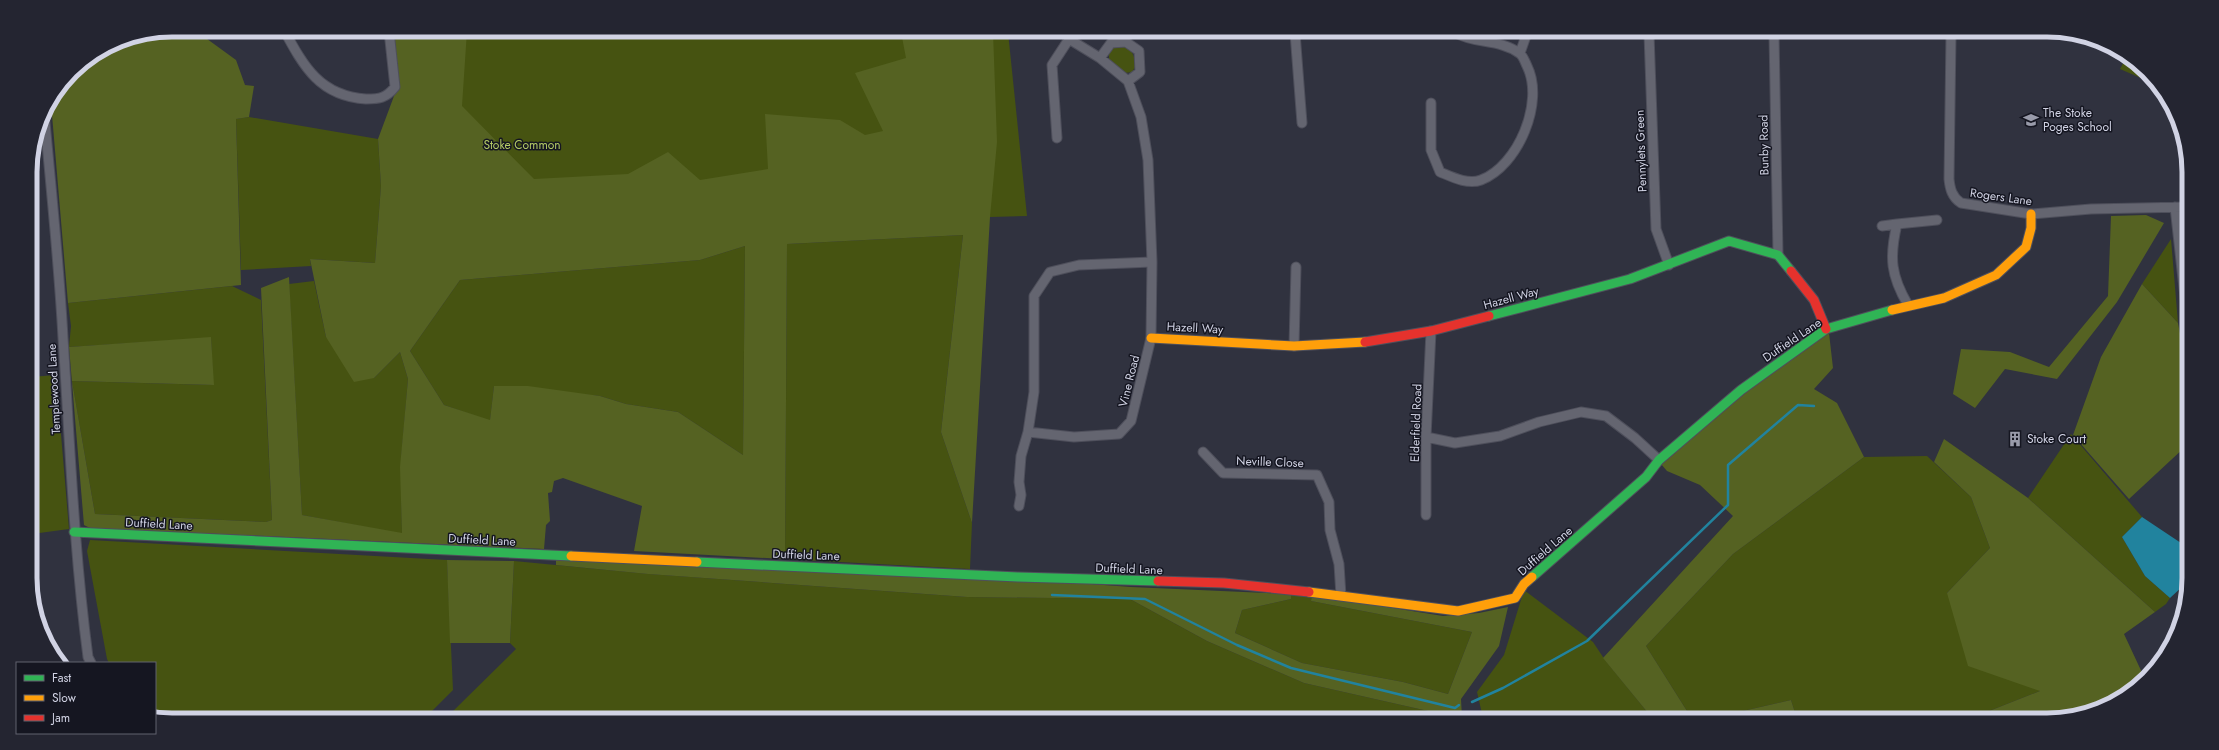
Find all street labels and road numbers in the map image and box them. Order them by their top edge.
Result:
street label: Pennylets Green [1631,110,1651,192]
street label: Bunby Road [1754,114,1774,176]
street label: Rogers Lane [1969,184,2033,210]
street label: Hazell Way [1481,282,1541,314]
street label: Duffield Lane [1759,314,1825,366]
street label: Hazell Way [1166,318,1224,339]
street label: Templewood Lane [43,343,65,435]
street label: Vine Road [1114,353,1144,409]
street label: Elderfield Road [1406,384,1426,462]
street label: Neville Close [1236,452,1304,472]
street label: Duffield Lane [125,513,193,535]
street label: Duffield Lane [1514,522,1576,580]
street label: Duffield Lane [448,529,516,551]
street label: Duffield Lane [772,545,840,565]
street label: Duffield Lane [1095,559,1163,579]

